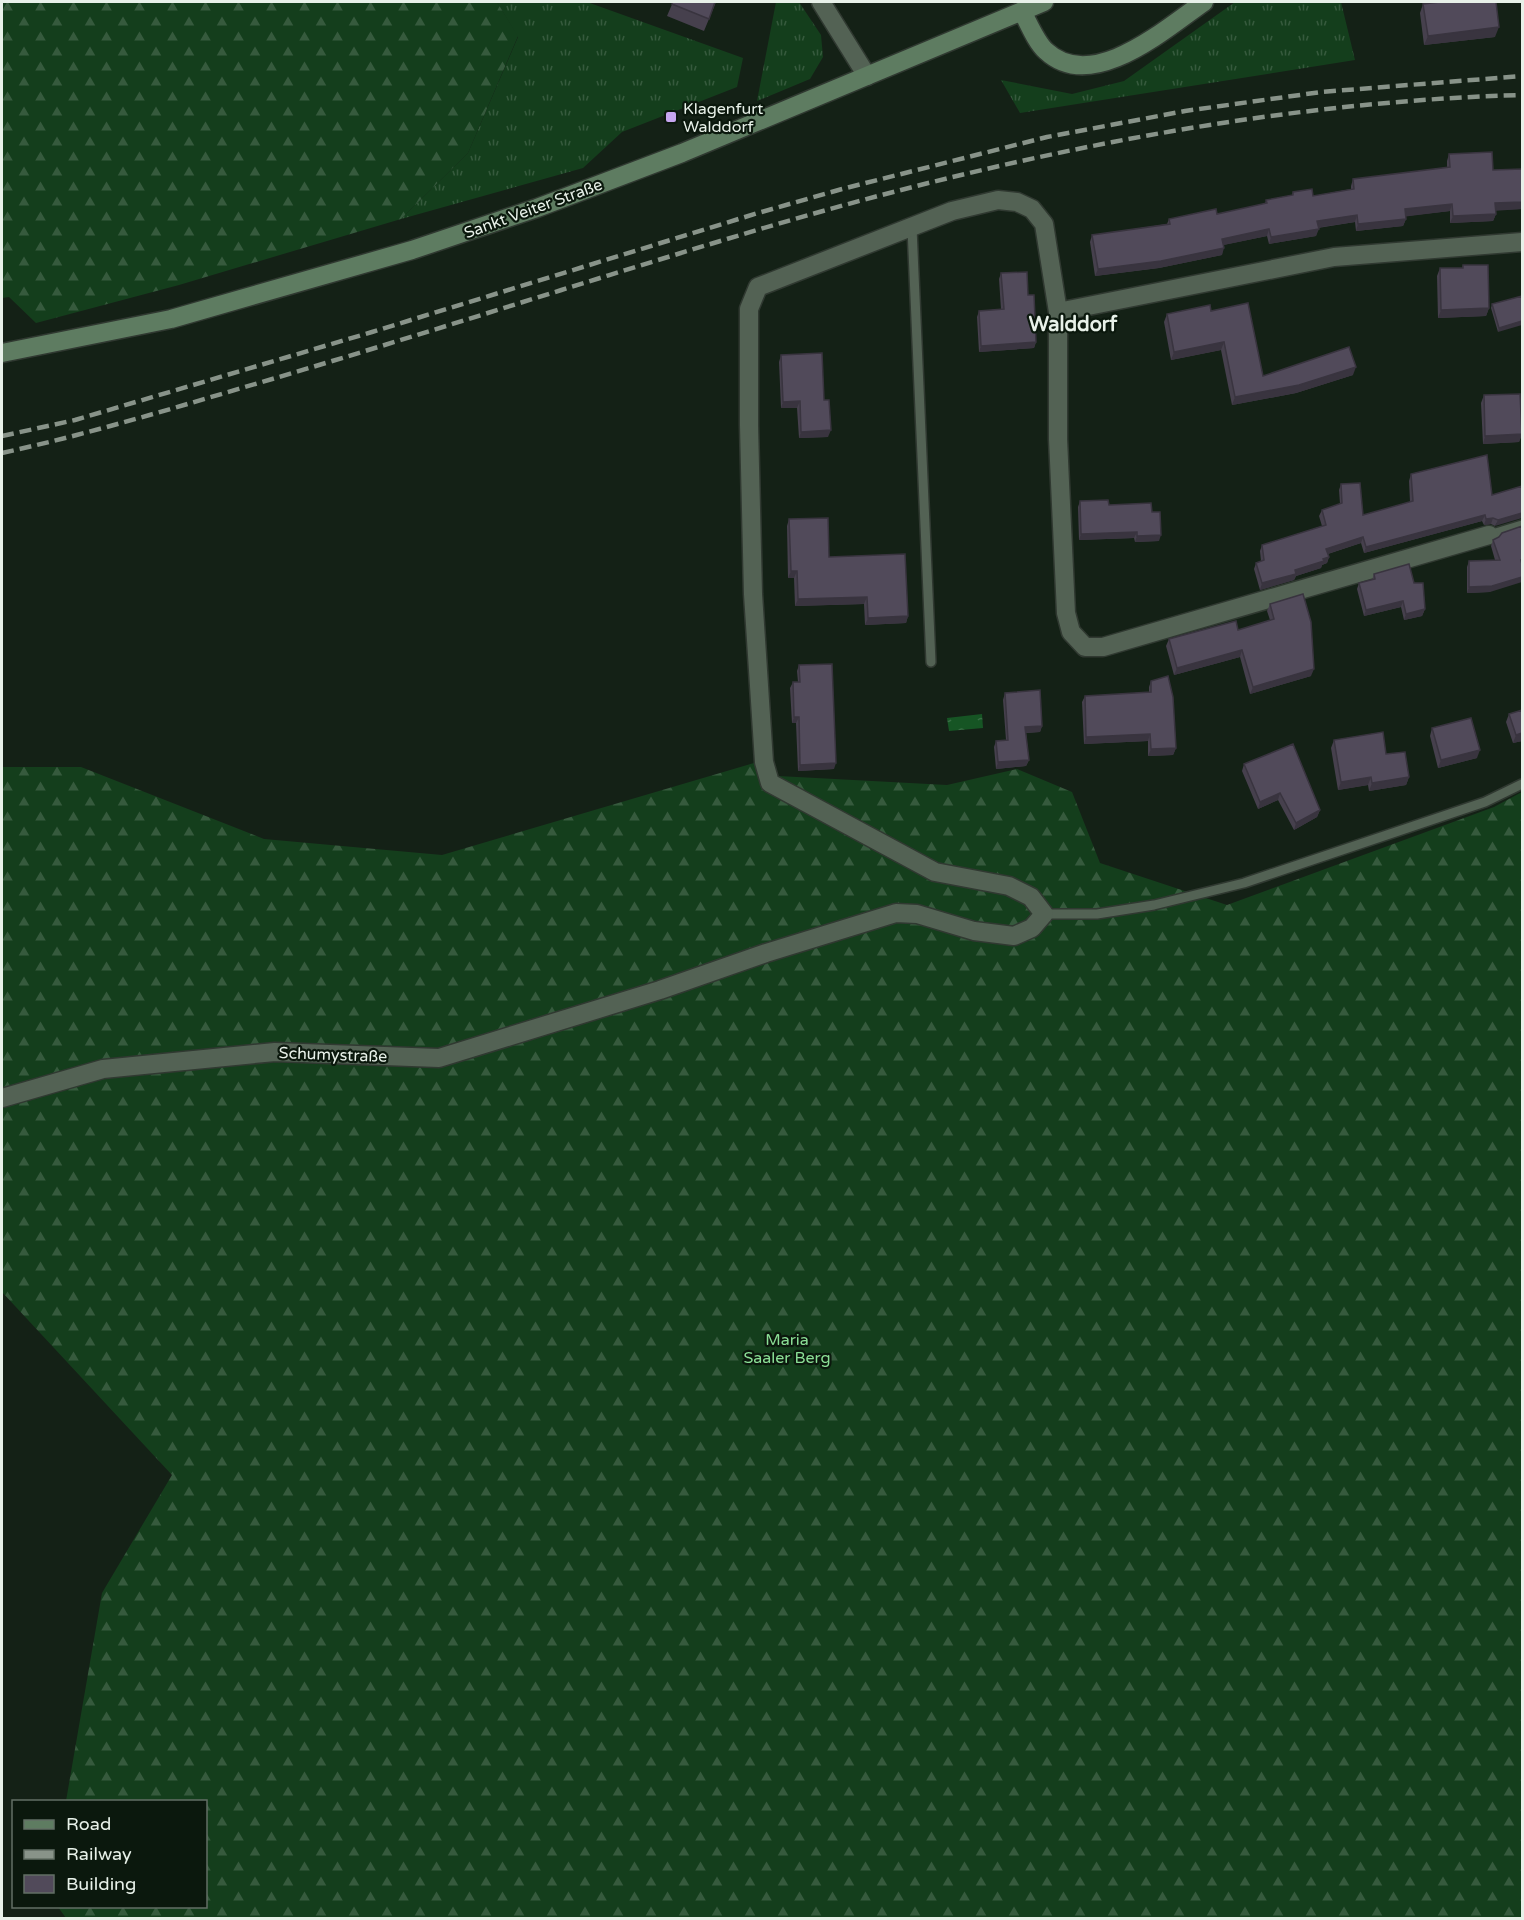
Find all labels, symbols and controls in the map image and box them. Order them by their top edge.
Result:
place label: Klagenfurt Walddorf [683,99,763,137]
marker: Klagenfurt Walddorf [664,110,678,124]
street label: Sankt Veiter Straße [461,175,605,243]
district label: Walddorf [1029,313,1118,337]
street label: Schumystraße [278,1043,388,1067]
park label: Maria Saaler Berg [743,1330,831,1368]
legend [12,1800,207,1908]
text: Road [66,1813,111,1835]
text: Railway [66,1843,132,1865]
text: Building [66,1873,136,1895]

